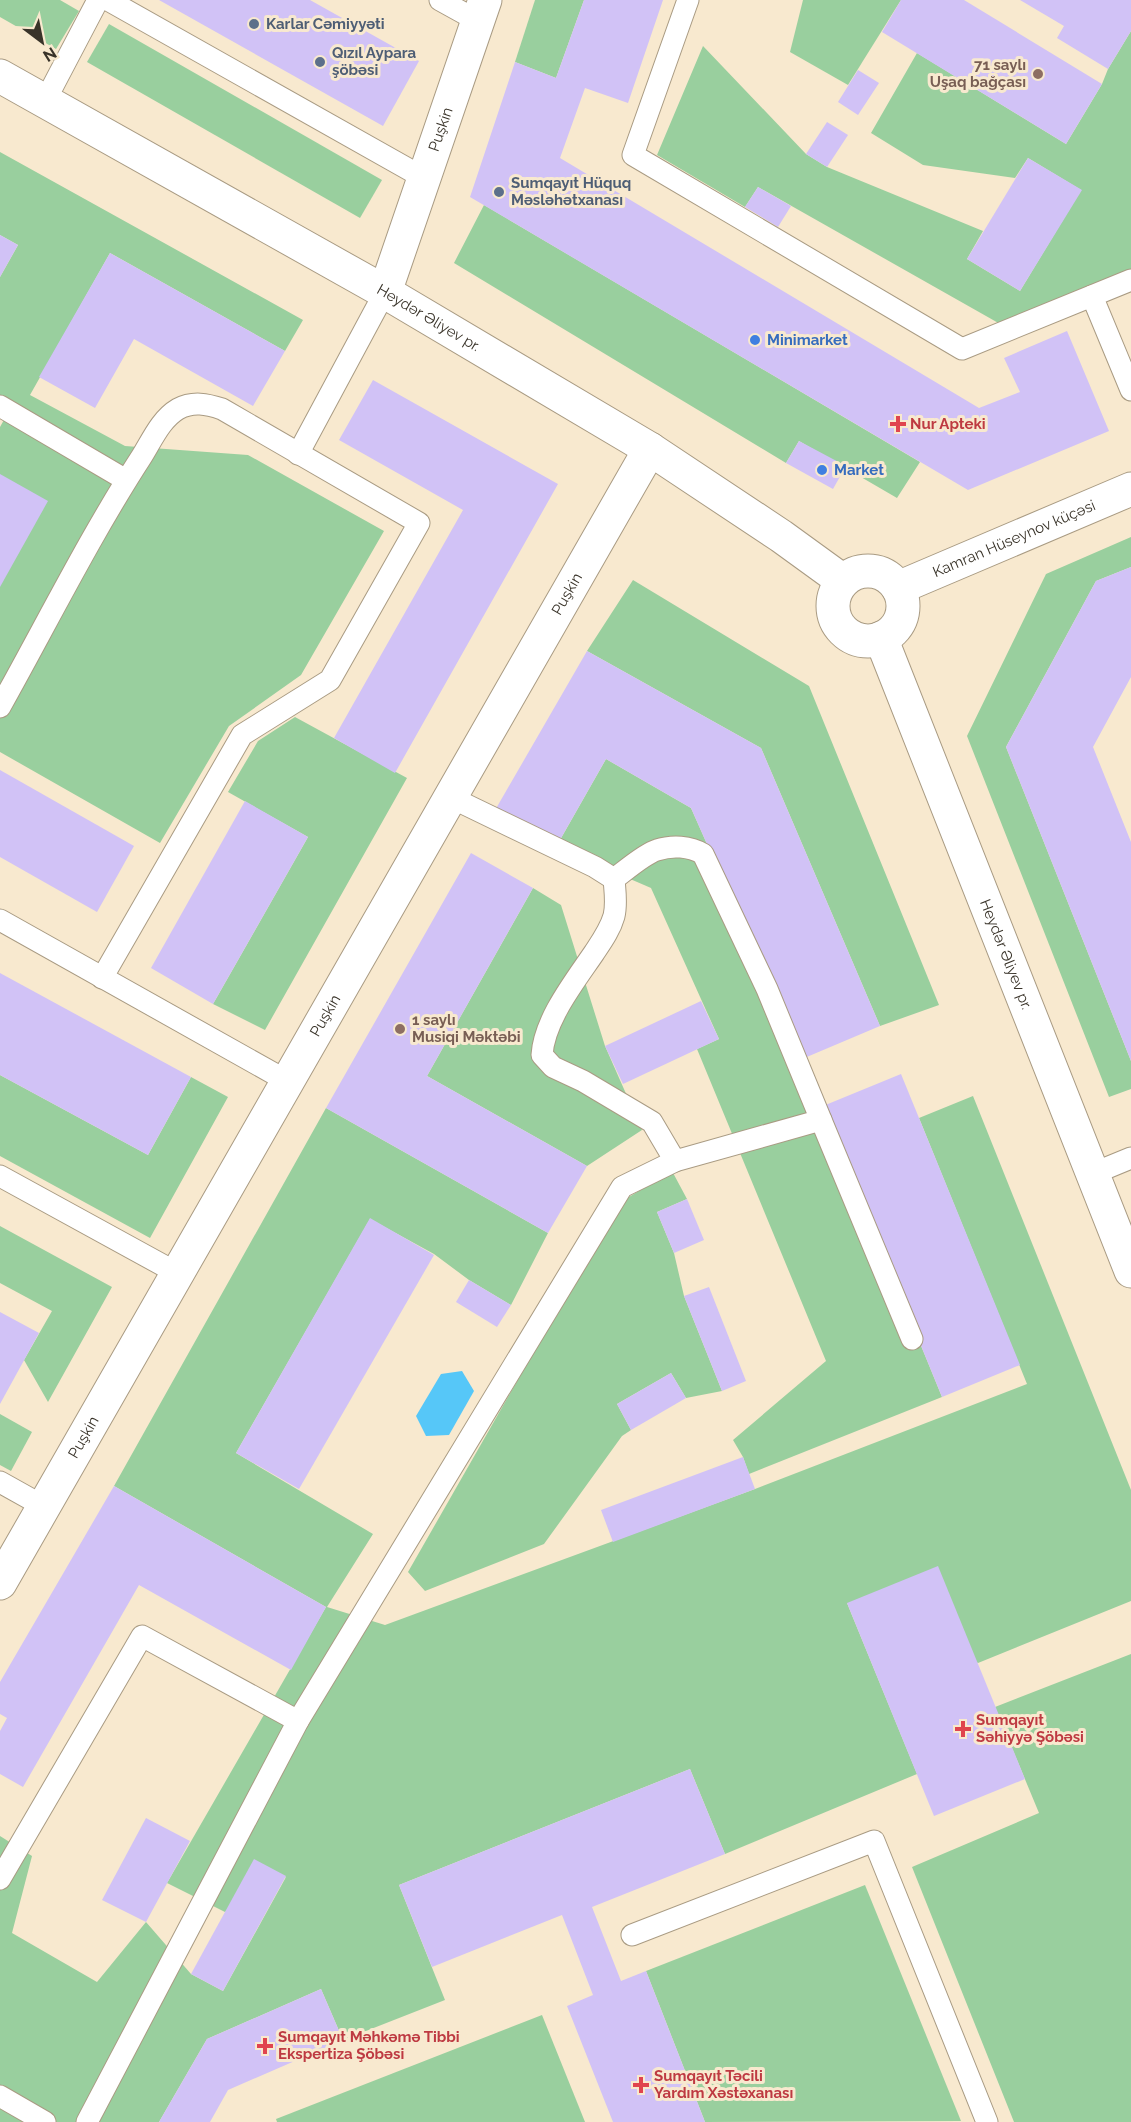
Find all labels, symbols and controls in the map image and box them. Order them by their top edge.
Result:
north arrow [12,12,72,72]
place label: Karlar Cəmiyyəti [266,15,385,33]
marker: Karlar Cəmiyyəti [247,17,261,31]
text: N [39,43,60,66]
place label: Qızıl Aypara şöbəsi [332,44,417,79]
marker: Qızıl Aypara şöbəsi [313,55,327,69]
place label: 71 saylı Uşaq bağçası [930,56,1026,91]
marker: 71 saylı Uşaq bağçası [1031,67,1045,81]
street label: Puşkin [425,105,457,154]
place label: Sumqayıt Hüquq Məsləhətxanası [511,174,631,209]
marker: Sumqayıt Hüquq Məsləhətxanası [492,185,506,199]
street label: Heydər Əliyev pr. [374,280,483,355]
place label: Minimarket [767,331,848,349]
marker: Minimarket [748,333,762,347]
place label: Nur Apteki [910,415,986,433]
marker: Nur Apteki [891,417,905,431]
place label: Market [834,461,884,479]
marker: Market [815,463,829,477]
street label: Kamran Hüseynov küçəsi [930,496,1098,581]
street label: Puşkin [548,570,586,618]
street label: Heydər Əliyev pr. [976,897,1036,1012]
street label: Puşkin [306,991,344,1040]
place label: 1 saylı Musiqi Məktəbi [412,1011,521,1046]
marker: 1 saylı Musiqi Məktəbi [393,1022,407,1036]
street label: Puşkin [64,1413,103,1461]
place label: Sumqayıt Səhiyyə Şöbəsi [976,1711,1084,1746]
marker: Sumqayıt Səhiyyə Şöbəsi [954,1720,972,1738]
place label: Sumqayıt Məhkəmə Tibbi Ekspertiza Şöbəsi [278,2028,460,2063]
marker: Sumqayıt Məhkəmə Tibbi Ekspertiza Şöbəsi [256,2037,274,2055]
place label: Sumqayıt Təcili Yardım Xəstəxanası [654,2067,793,2102]
marker: Sumqayıt Təcili Yardım Xəstəxanası [632,2076,650,2094]

